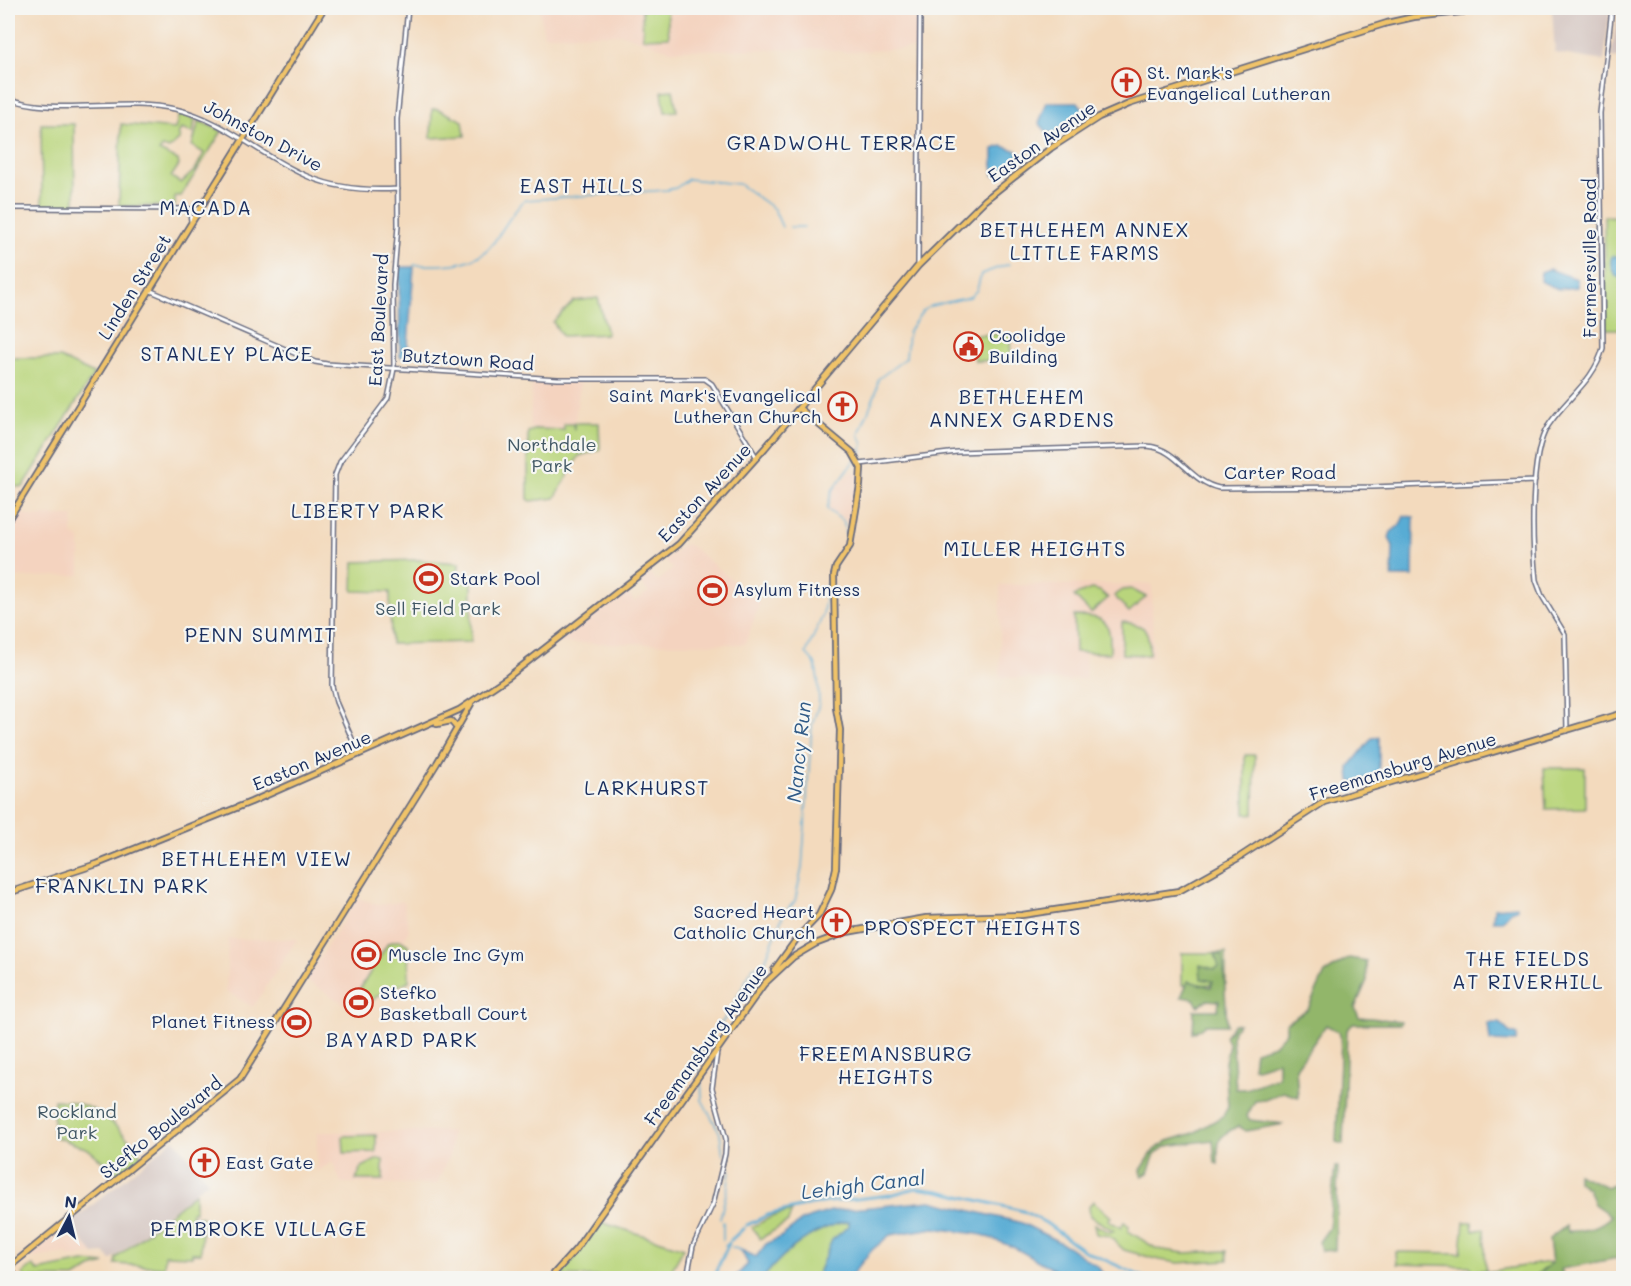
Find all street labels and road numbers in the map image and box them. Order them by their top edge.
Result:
street label: Johnston Drive [200,94,327,177]
street label: Easton Avenue [983,95,1100,187]
street label: Farmersville Road [1577,178,1601,338]
street label: Linden Street [92,229,176,344]
street label: East Boulevard [363,253,393,387]
street label: Butztown Road [401,342,535,376]
street label: Easton Avenue [652,438,756,547]
street label: Carter Road [1224,460,1336,484]
street label: Easton Avenue [249,724,375,796]
street label: Freemansburg Avenue [1306,726,1499,806]
street label: Freemansburg Avenue [638,959,772,1130]
street label: Stefko Boulevard [94,1070,226,1184]

